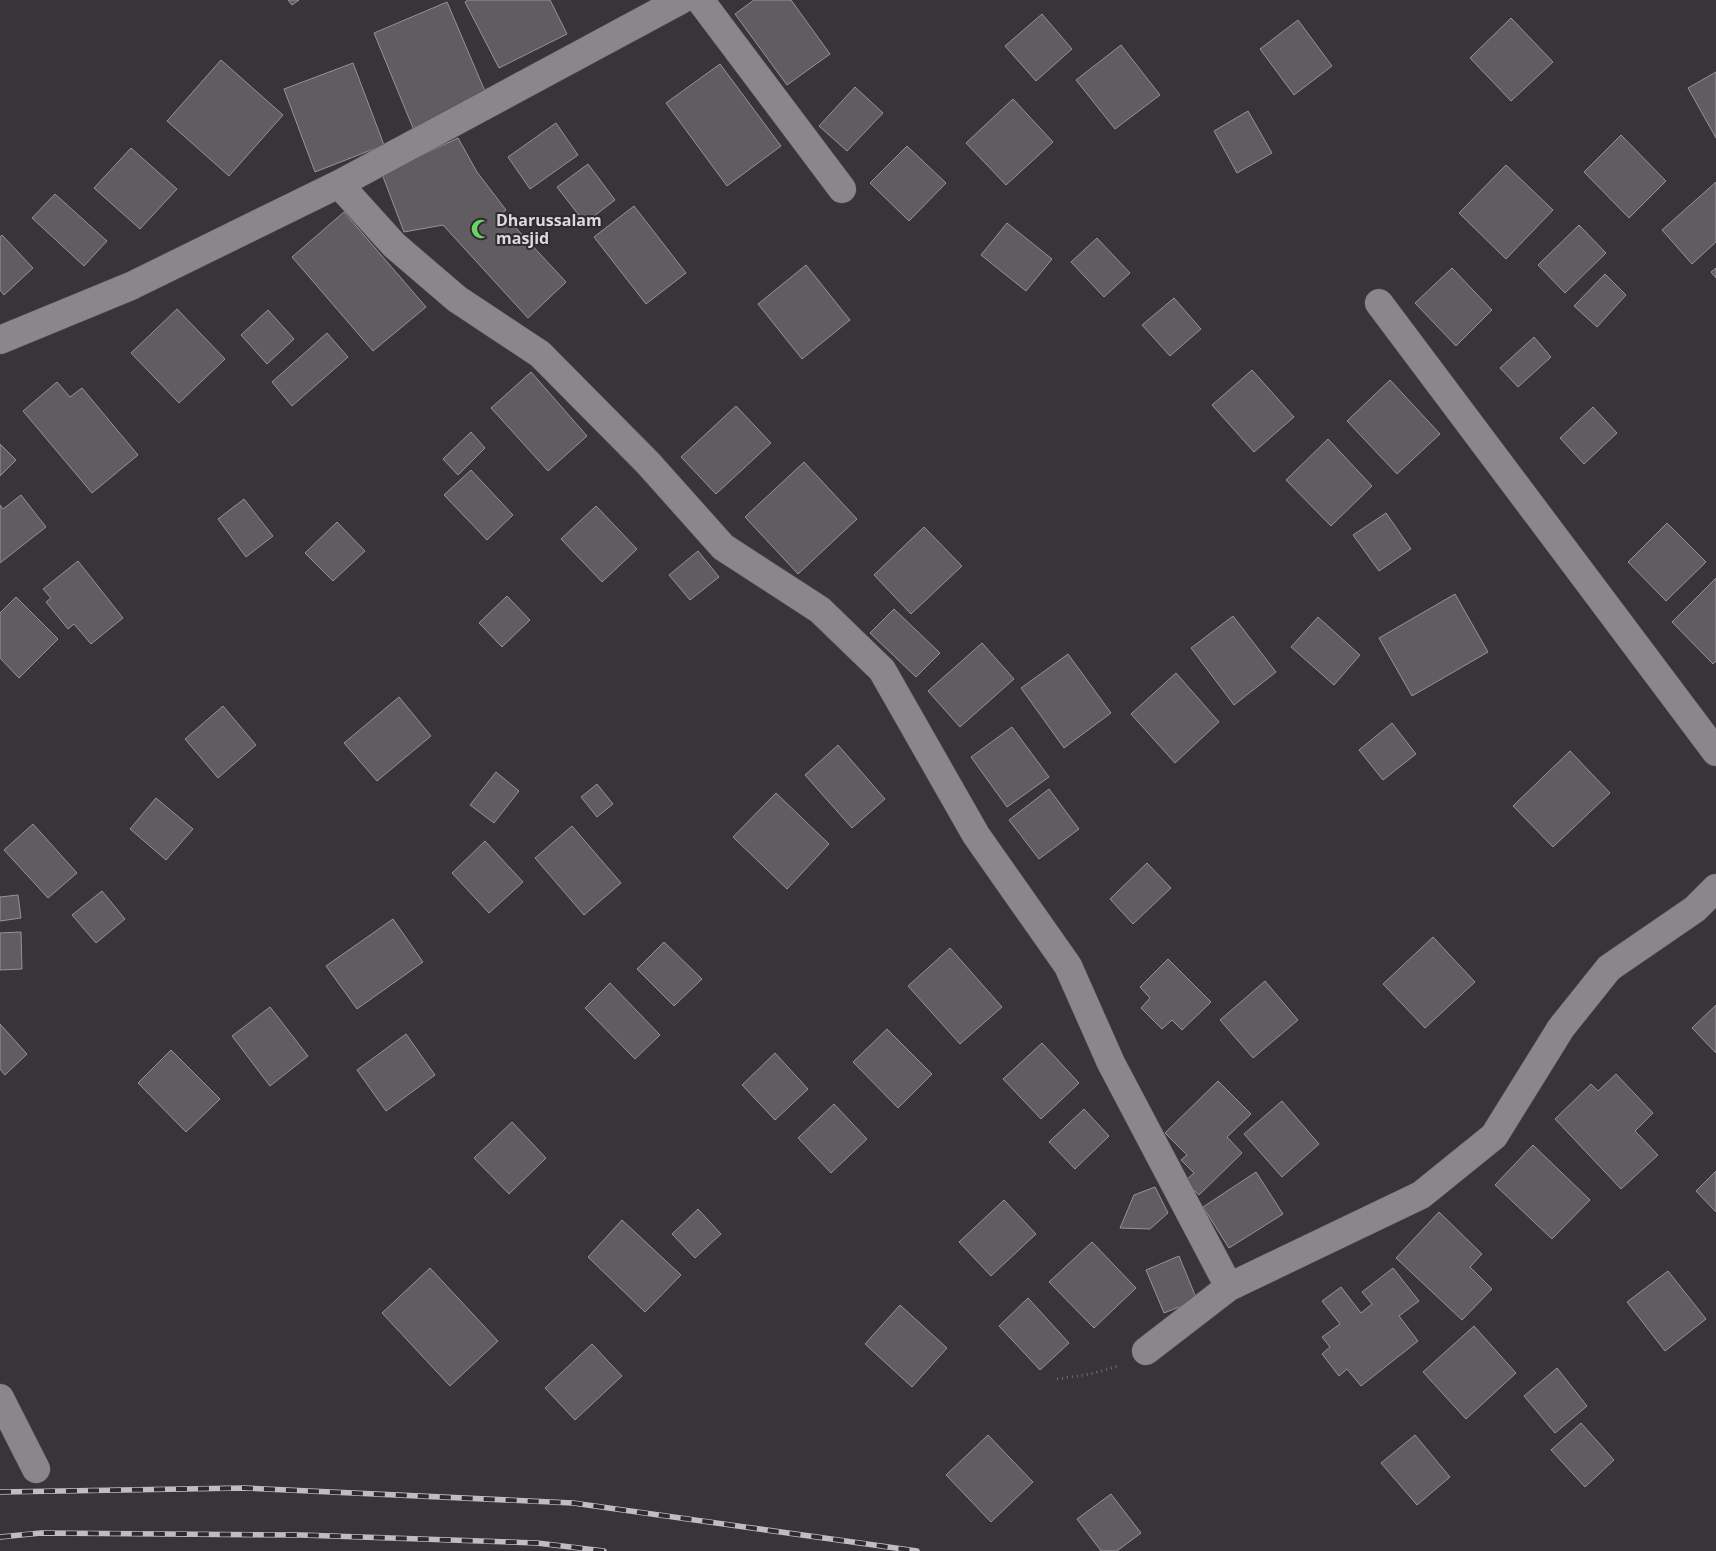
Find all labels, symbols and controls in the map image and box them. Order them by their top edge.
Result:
place label: Dharussalam masjid [496,209,602,249]
mosque icon: Dharussalam masjid [470,218,492,240]

